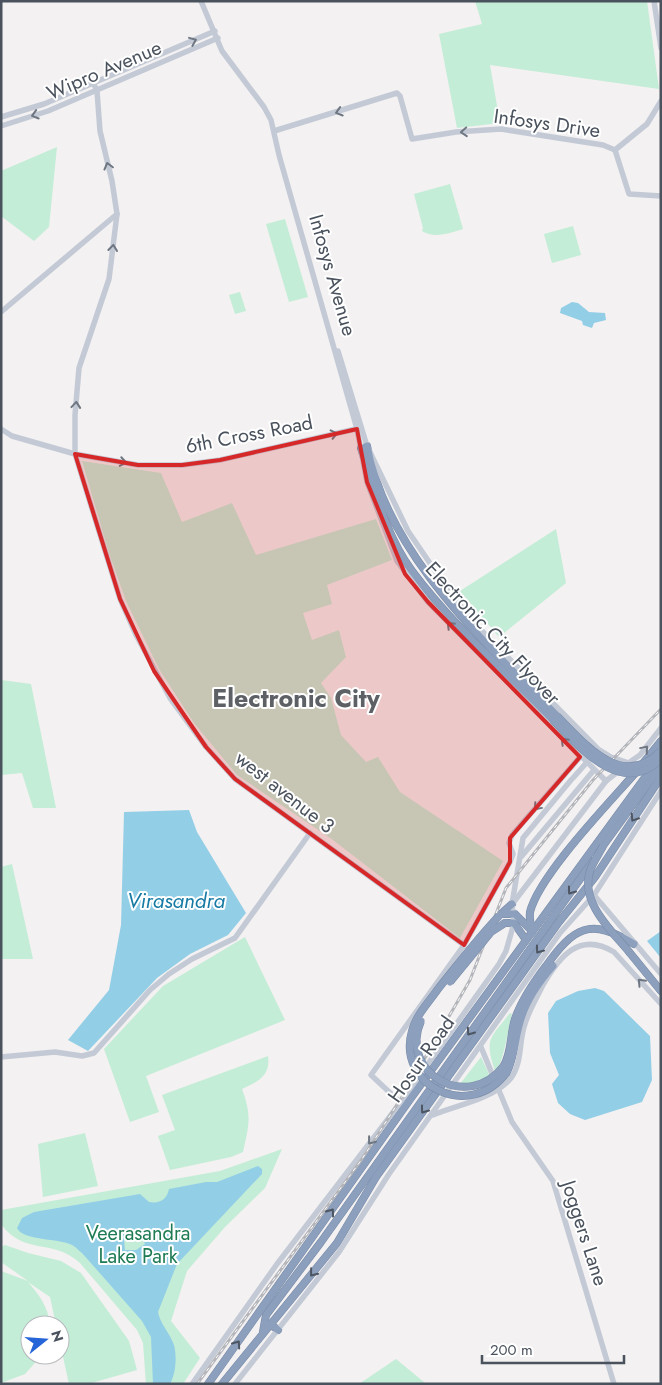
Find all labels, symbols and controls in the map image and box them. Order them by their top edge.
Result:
street label: Wipro Avenue [42,33,166,108]
one-way arrow [188,36,196,46]
street label: Infosys Drive [492,102,602,145]
one-way arrow [335,106,344,116]
one-way arrow [32,110,40,120]
one-way arrow [460,126,468,137]
one-way arrow [104,163,114,171]
street label: Infosys Avenue [301,211,364,339]
one-way arrow [107,244,118,252]
one-way arrow [70,401,81,409]
street label: 6th Cross Road [183,408,315,461]
one-way arrow [330,429,339,440]
one-way arrow [118,456,127,466]
street label: Electronic City Flyover [418,555,567,712]
one-way arrow [447,622,456,631]
district label: Electronic City [212,680,381,716]
one-way arrow [561,738,570,747]
street label: west avenue 3 [229,744,341,841]
one-way arrow [639,745,648,754]
one-way arrow [534,801,542,810]
one-way arrow [631,812,640,821]
one-way arrow [568,885,577,895]
water label: Virasandra [127,886,225,916]
one-way arrow [536,944,545,953]
one-way arrow [638,979,647,988]
street label: Hosur Road [381,1010,462,1108]
one-way arrow [467,1026,477,1035]
one-way arrow [421,1104,430,1114]
one-way arrow [368,1135,377,1145]
street label: Joggers Lane [553,1174,615,1290]
one-way arrow [325,1208,334,1218]
park label: Veerasandra Lake Park [86,1219,190,1271]
one-way arrow [310,1267,318,1276]
north arrow [20,1315,70,1365]
text: N [46,1328,69,1344]
scale bar [482,1332,624,1364]
text: 200 m [490,1339,533,1361]
one-way arrow [231,1340,240,1350]

